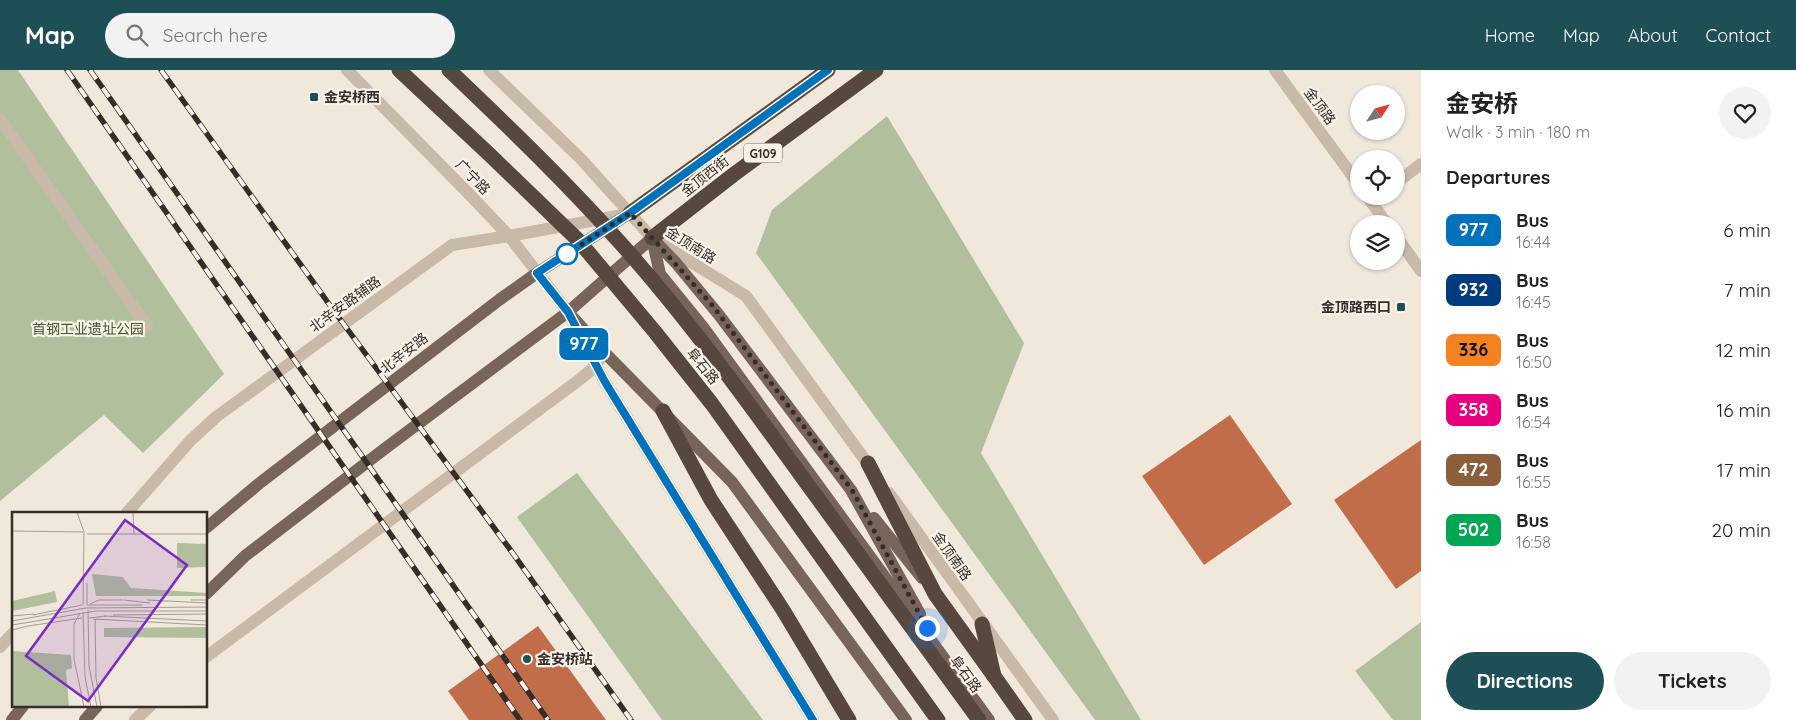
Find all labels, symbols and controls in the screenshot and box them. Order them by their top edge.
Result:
search box [105,13,455,58]
text: Map [25,20,75,50]
icon: search [123,21,151,49]
text: Search here [163,23,268,47]
text: Home [1485,24,1535,47]
text: Map [1563,24,1600,47]
text: About [1628,24,1678,47]
text: Contact [1706,24,1771,47]
street label: 金顶路 [1300,84,1340,128]
north arrow [1350,85,1405,140]
map controls [1350,85,1405,270]
button: heart [1719,87,1771,139]
place label: 金安桥西 [324,88,380,106]
text: 金安桥 [1446,88,1518,118]
marker: 金安桥西 [308,91,320,103]
text: Walk · 3 min · 180 m [1446,122,1590,142]
road number: G109 [744,144,782,162]
button: locate [1350,150,1405,205]
street label: 金顶西街 [677,152,733,200]
street label: 广宁路 [452,156,494,198]
text: Departures [1446,165,1550,189]
text: Bus [1516,208,1549,232]
button: layers [1350,215,1405,270]
text: 977 [1459,218,1488,241]
text: 6 min [1723,218,1771,242]
street label: 金顶南路 [662,223,720,267]
text: 16:44 [1516,232,1550,252]
unlabelled marker [556,243,578,265]
text: Bus [1516,268,1549,292]
street label: 北辛安路辅路 [306,272,384,336]
text: 932 [1458,278,1489,301]
text: 7 min [1724,278,1771,302]
text: 16:45 [1516,292,1551,312]
place label: 金顶路西口 [1321,298,1391,316]
marker: 金顶路西口 [1395,301,1407,313]
park label: 首钢工业遗址公园 [32,320,144,338]
line badge: 977 [555,328,613,360]
text: Bus [1516,328,1549,352]
street label: 北辛安路 [376,329,432,377]
text: 977 [569,332,599,355]
text: 336 [1459,338,1488,361]
text: 12 min [1716,338,1771,362]
street label: 阜石路 [683,344,723,388]
text: 16:50 [1516,352,1552,372]
text: Bus [1516,388,1549,412]
text: 358 [1459,398,1488,421]
text: 16 min [1716,398,1771,422]
text: 16:54 [1516,412,1551,432]
text: Bus [1516,448,1549,472]
text: 472 [1458,458,1489,481]
text: 17 min [1717,458,1771,482]
text: 16:55 [1516,472,1551,492]
text: Bus [1516,508,1549,532]
inset map [12,512,208,708]
text: 502 [1458,518,1489,541]
text: 20 min [1712,518,1771,542]
street label: 金顶南路 [929,528,975,584]
text: 16:58 [1516,532,1551,552]
your location [915,616,940,641]
place label: 金安桥站 [537,650,593,668]
street label: 阜石路 [946,652,986,696]
button: Directions [1446,652,1604,710]
button: Tickets [1614,652,1771,710]
marker: 金安桥站 [521,653,533,665]

